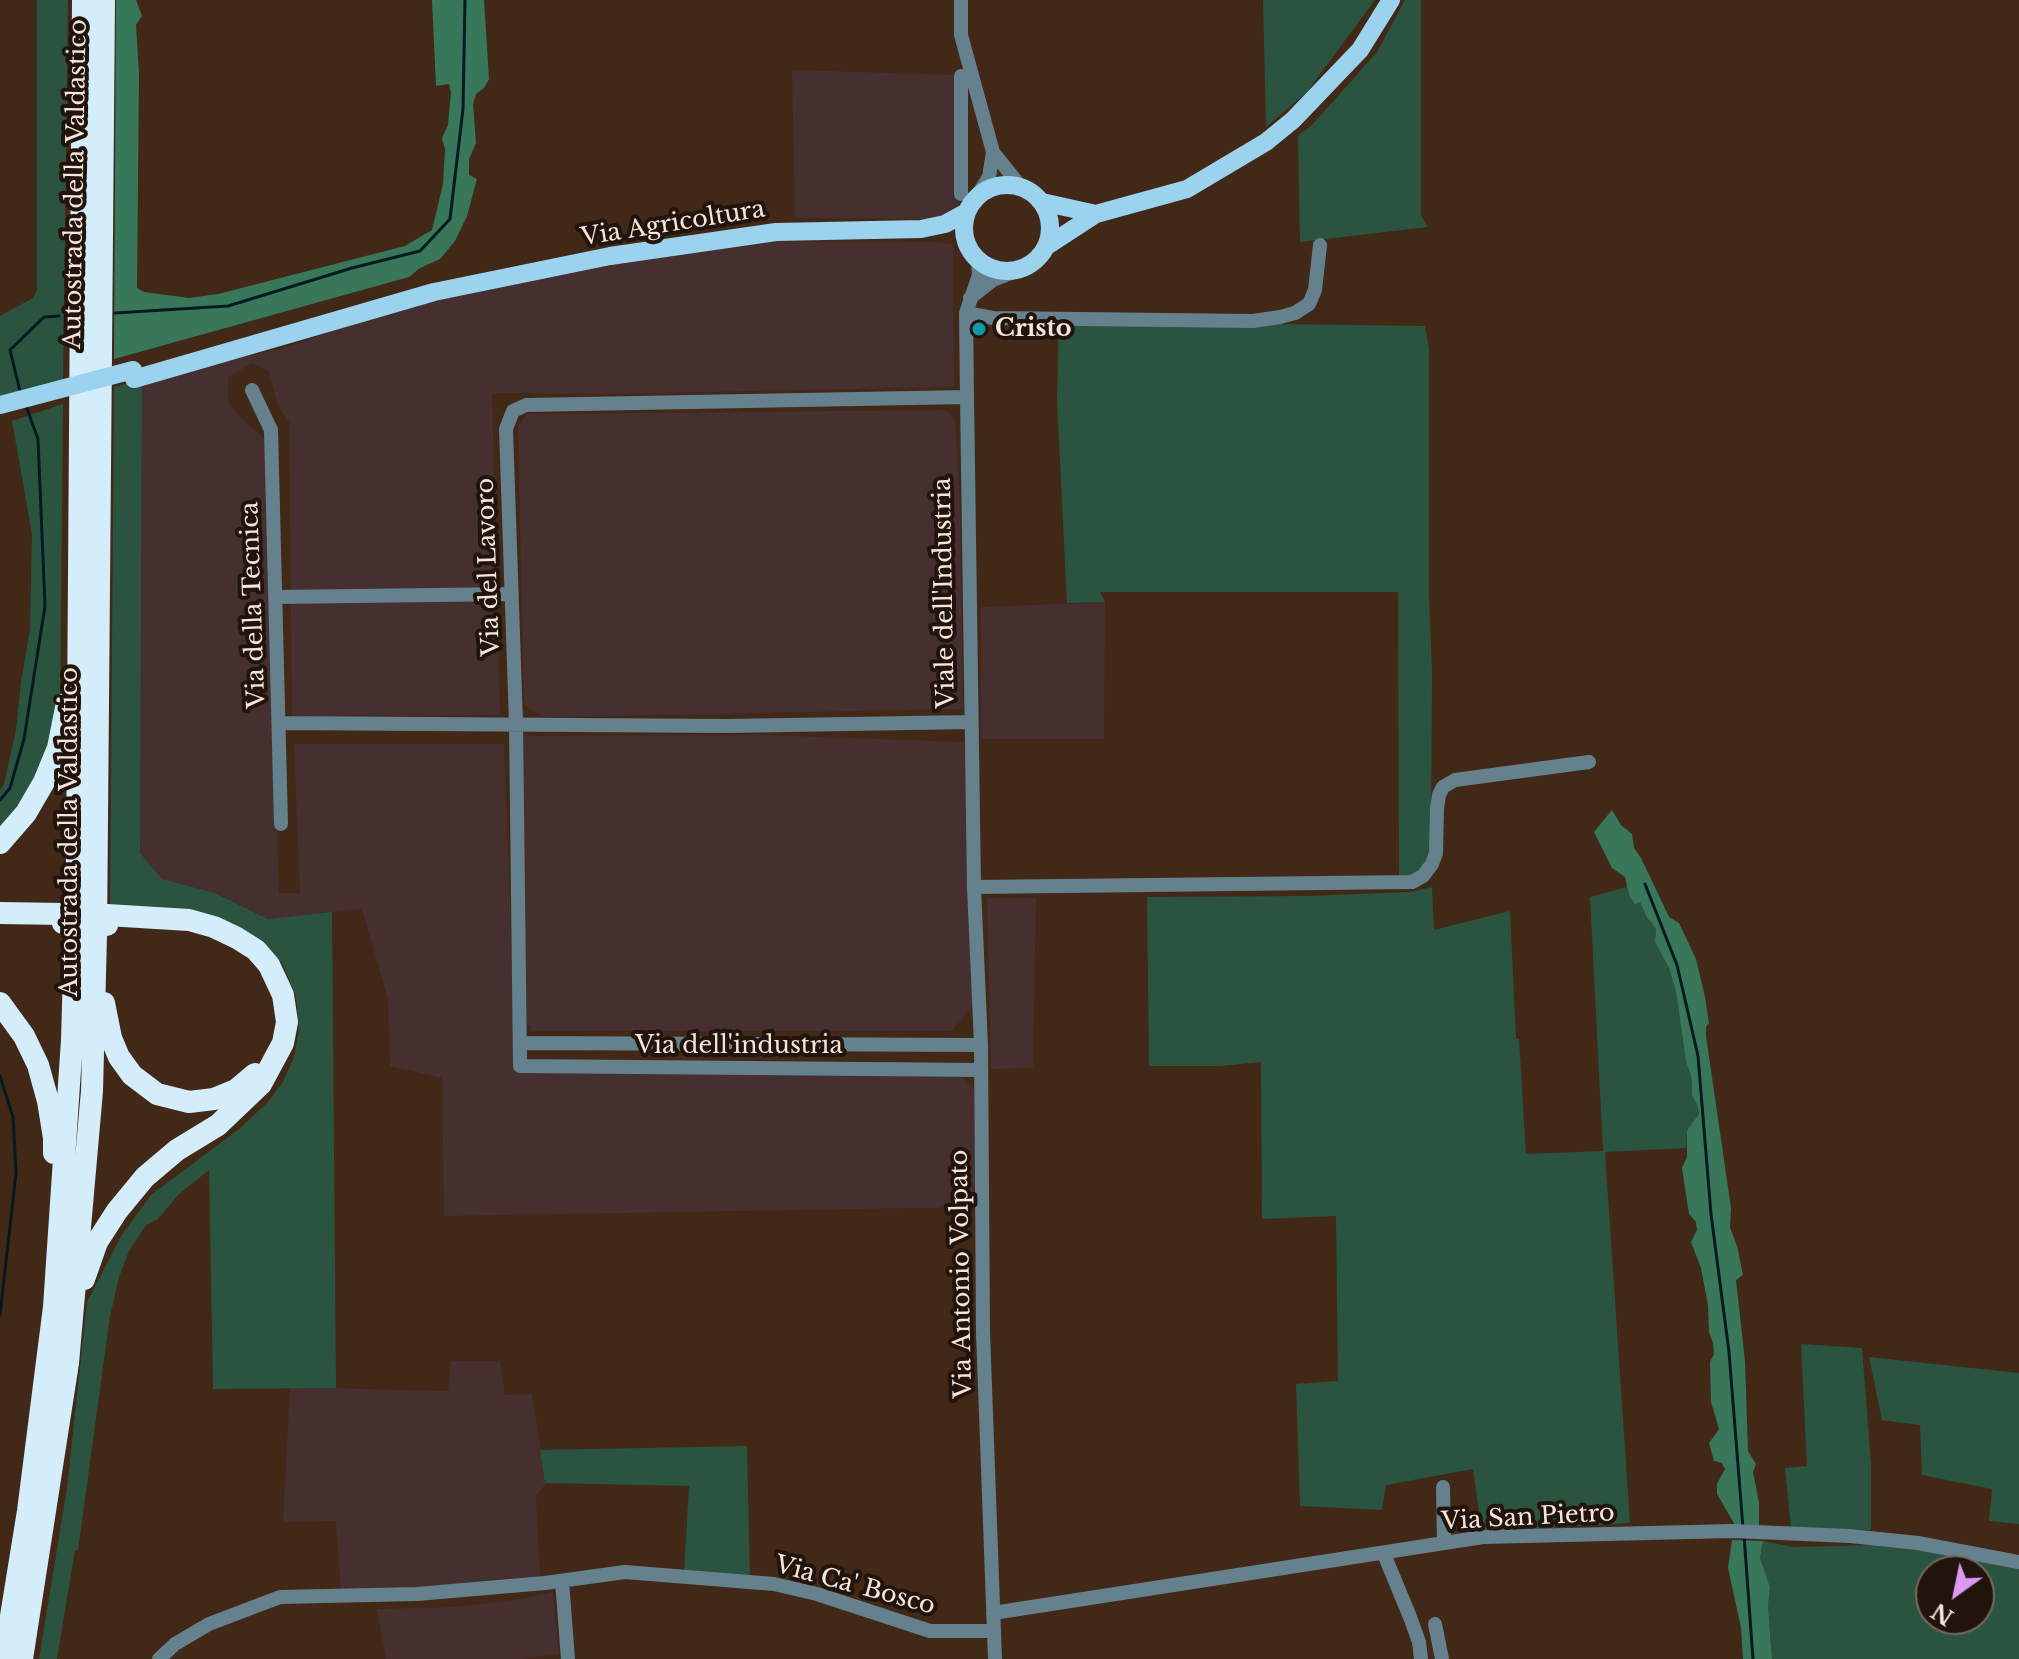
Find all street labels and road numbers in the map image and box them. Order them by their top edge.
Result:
street label: Autostrada della Valdastico [59,19,93,349]
street label: Via Agricoltura [579,195,767,253]
street label: Via del Lavoro [471,477,507,657]
street label: Viale dell'Industria [929,477,961,709]
street label: Via della Tecnica [236,501,272,709]
street label: Autostrada della Valdastico [56,667,84,997]
street label: Via dell'industria [635,1032,843,1060]
street label: Via Antonio Volpato [945,1149,979,1399]
street label: Via San Pietro [1441,1499,1615,1537]
street label: Via Ca' Bosco [772,1551,938,1621]

